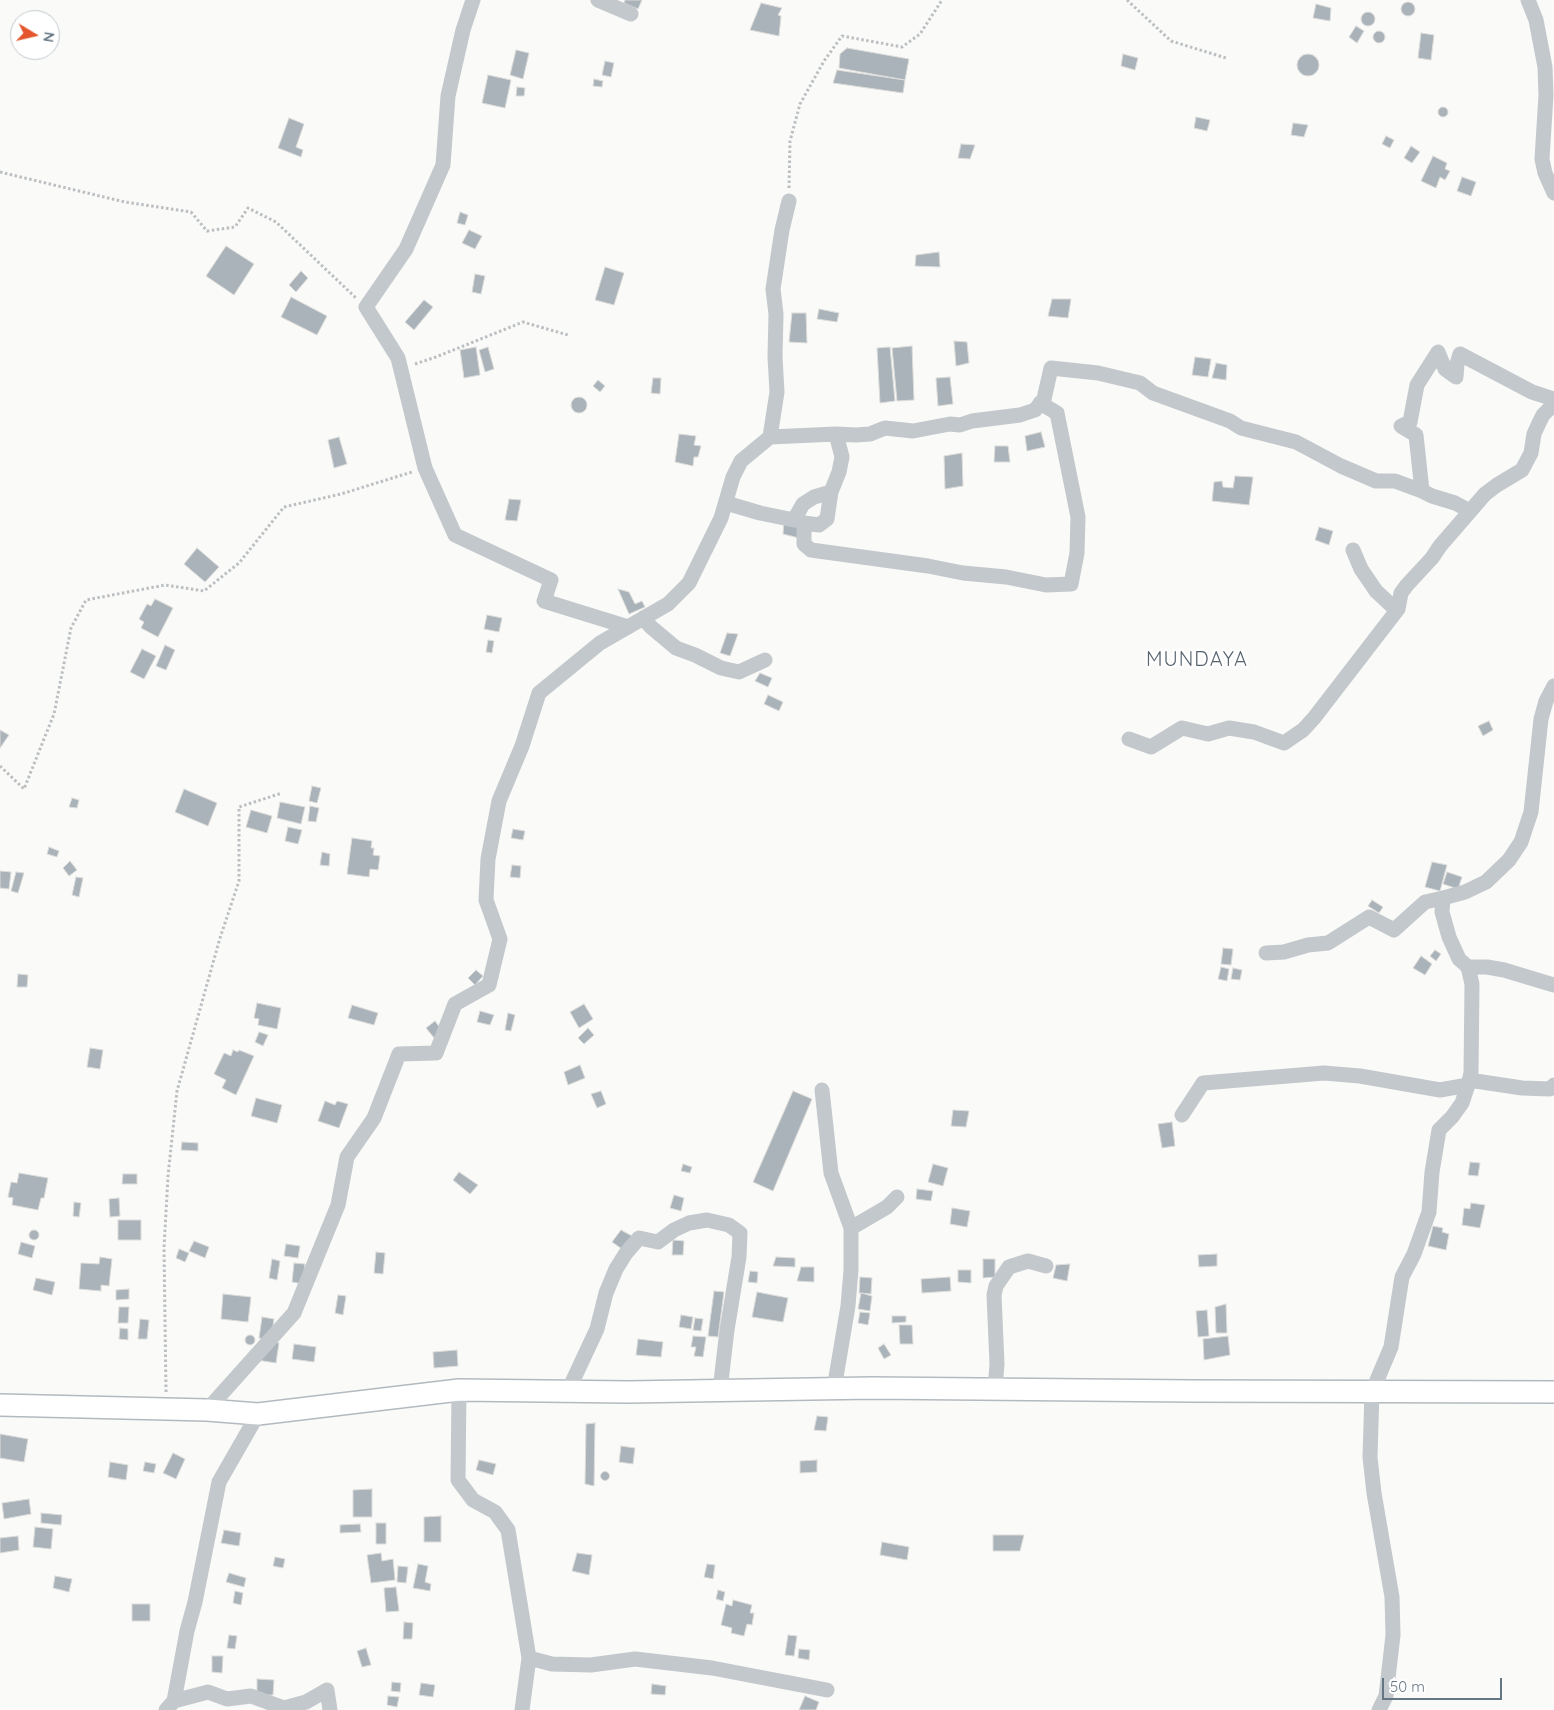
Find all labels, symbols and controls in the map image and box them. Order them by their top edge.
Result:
north arrow [10,10,60,60]
text: N [39,31,59,44]
district label: MUNDAYA [1145,648,1249,672]
scale bar [1384,1668,1504,1700]
text: 50 m [1390,1677,1425,1696]

